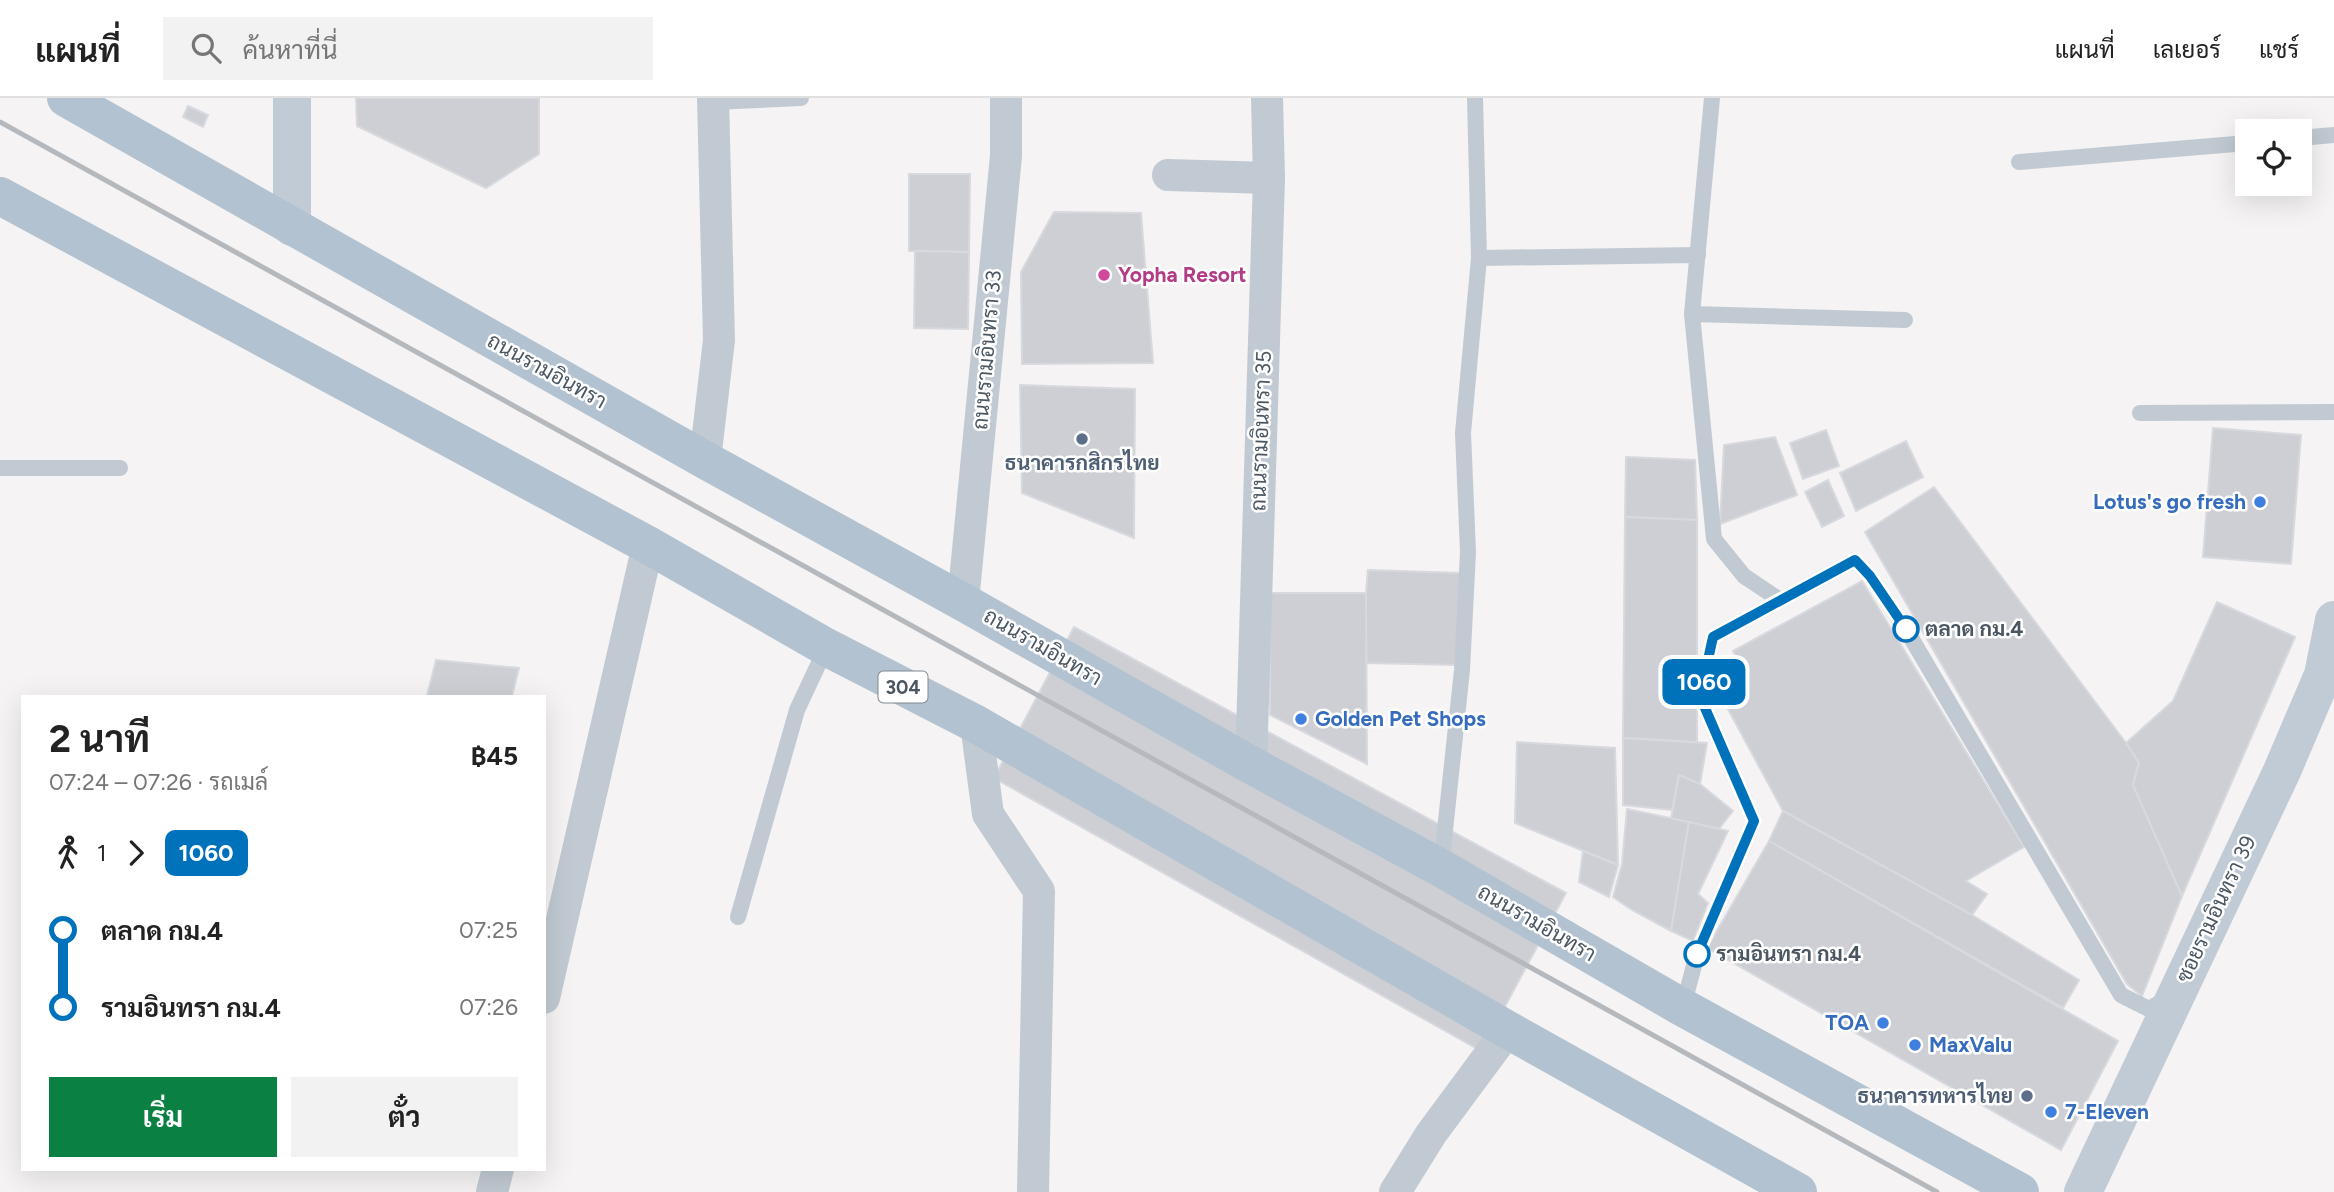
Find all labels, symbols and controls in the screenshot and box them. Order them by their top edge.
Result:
search box [163,17,653,80]
icon: search [187,29,225,67]
text: แผนที่ [35,31,121,70]
text: ค้นหาที่นี่ [243,34,338,66]
text: แผนที่ [2055,35,2115,64]
text: เลเยอร์ [2153,35,2221,64]
text: แชร์ [2259,35,2299,64]
map controls [2235,119,2312,196]
button: locate [2235,119,2312,196]
place label: Yopha Resort [1118,262,1246,287]
marker: Yopha Resort [1096,267,1112,283]
street label: ถนนรามอินทรา 33 [967,269,1006,431]
street label: ถนนรามอินทรา [483,328,611,414]
street label: ถนนรามอินทรา 35 [1245,350,1276,512]
marker: ธนาคารกสิกรไทย [1074,431,1090,447]
place label: ธนาคารกสิกรไทย [1004,449,1160,475]
place label: Lotus's go fresh [2093,489,2246,514]
marker: Lotus's go fresh [2252,494,2268,510]
street label: ถนนรามอินทรา [980,603,1107,690]
marker: ตลาด กม.4 [1893,616,1919,642]
place label: ตลาด กม.4 [1925,616,2024,641]
line badge: 1060 [1655,659,1753,705]
text: 1060 [1676,667,1732,696]
road number: 304 [878,672,928,702]
place label: Golden Pet Shops [1315,706,1486,731]
marker: Golden Pet Shops [1293,711,1309,727]
text: 2 นาที [49,716,150,762]
text: ฿45 [471,740,518,772]
text: 07:24 – 07:26 · รถเมล์ [49,768,268,796]
street label: ซอยรามอินทรา 39 [2171,832,2260,986]
icon: walk [49,834,87,872]
icon: forward [117,834,155,872]
text: 1060 [179,838,234,867]
text: 1 [97,839,107,867]
street label: ถนนรามอินทรา [1474,879,1601,966]
text: ตลาด กม.4 [101,915,223,947]
text: 07:25 [459,916,518,944]
marker: รามอินทรา กม.4 [1684,941,1710,967]
place label: รามอินทรา กม.4 [1716,941,1861,966]
text: รามอินทรา กม.4 [101,992,281,1024]
text: 07:26 [459,993,518,1021]
place label: TOA [1825,1010,1869,1035]
marker: TOA [1875,1015,1891,1031]
place label: MaxValu [1929,1032,2012,1057]
marker: MaxValu [1907,1037,1923,1053]
button: เริ่ม [49,1077,277,1157]
button: ตั๋ว [291,1077,518,1157]
place label: ธนาคารทหารไทย [1857,1082,2013,1108]
marker: ธนาคารทหารไทย [2019,1088,2035,1104]
place label: 7-Eleven [2065,1099,2149,1124]
marker: 7-Eleven [2043,1104,2059,1120]

